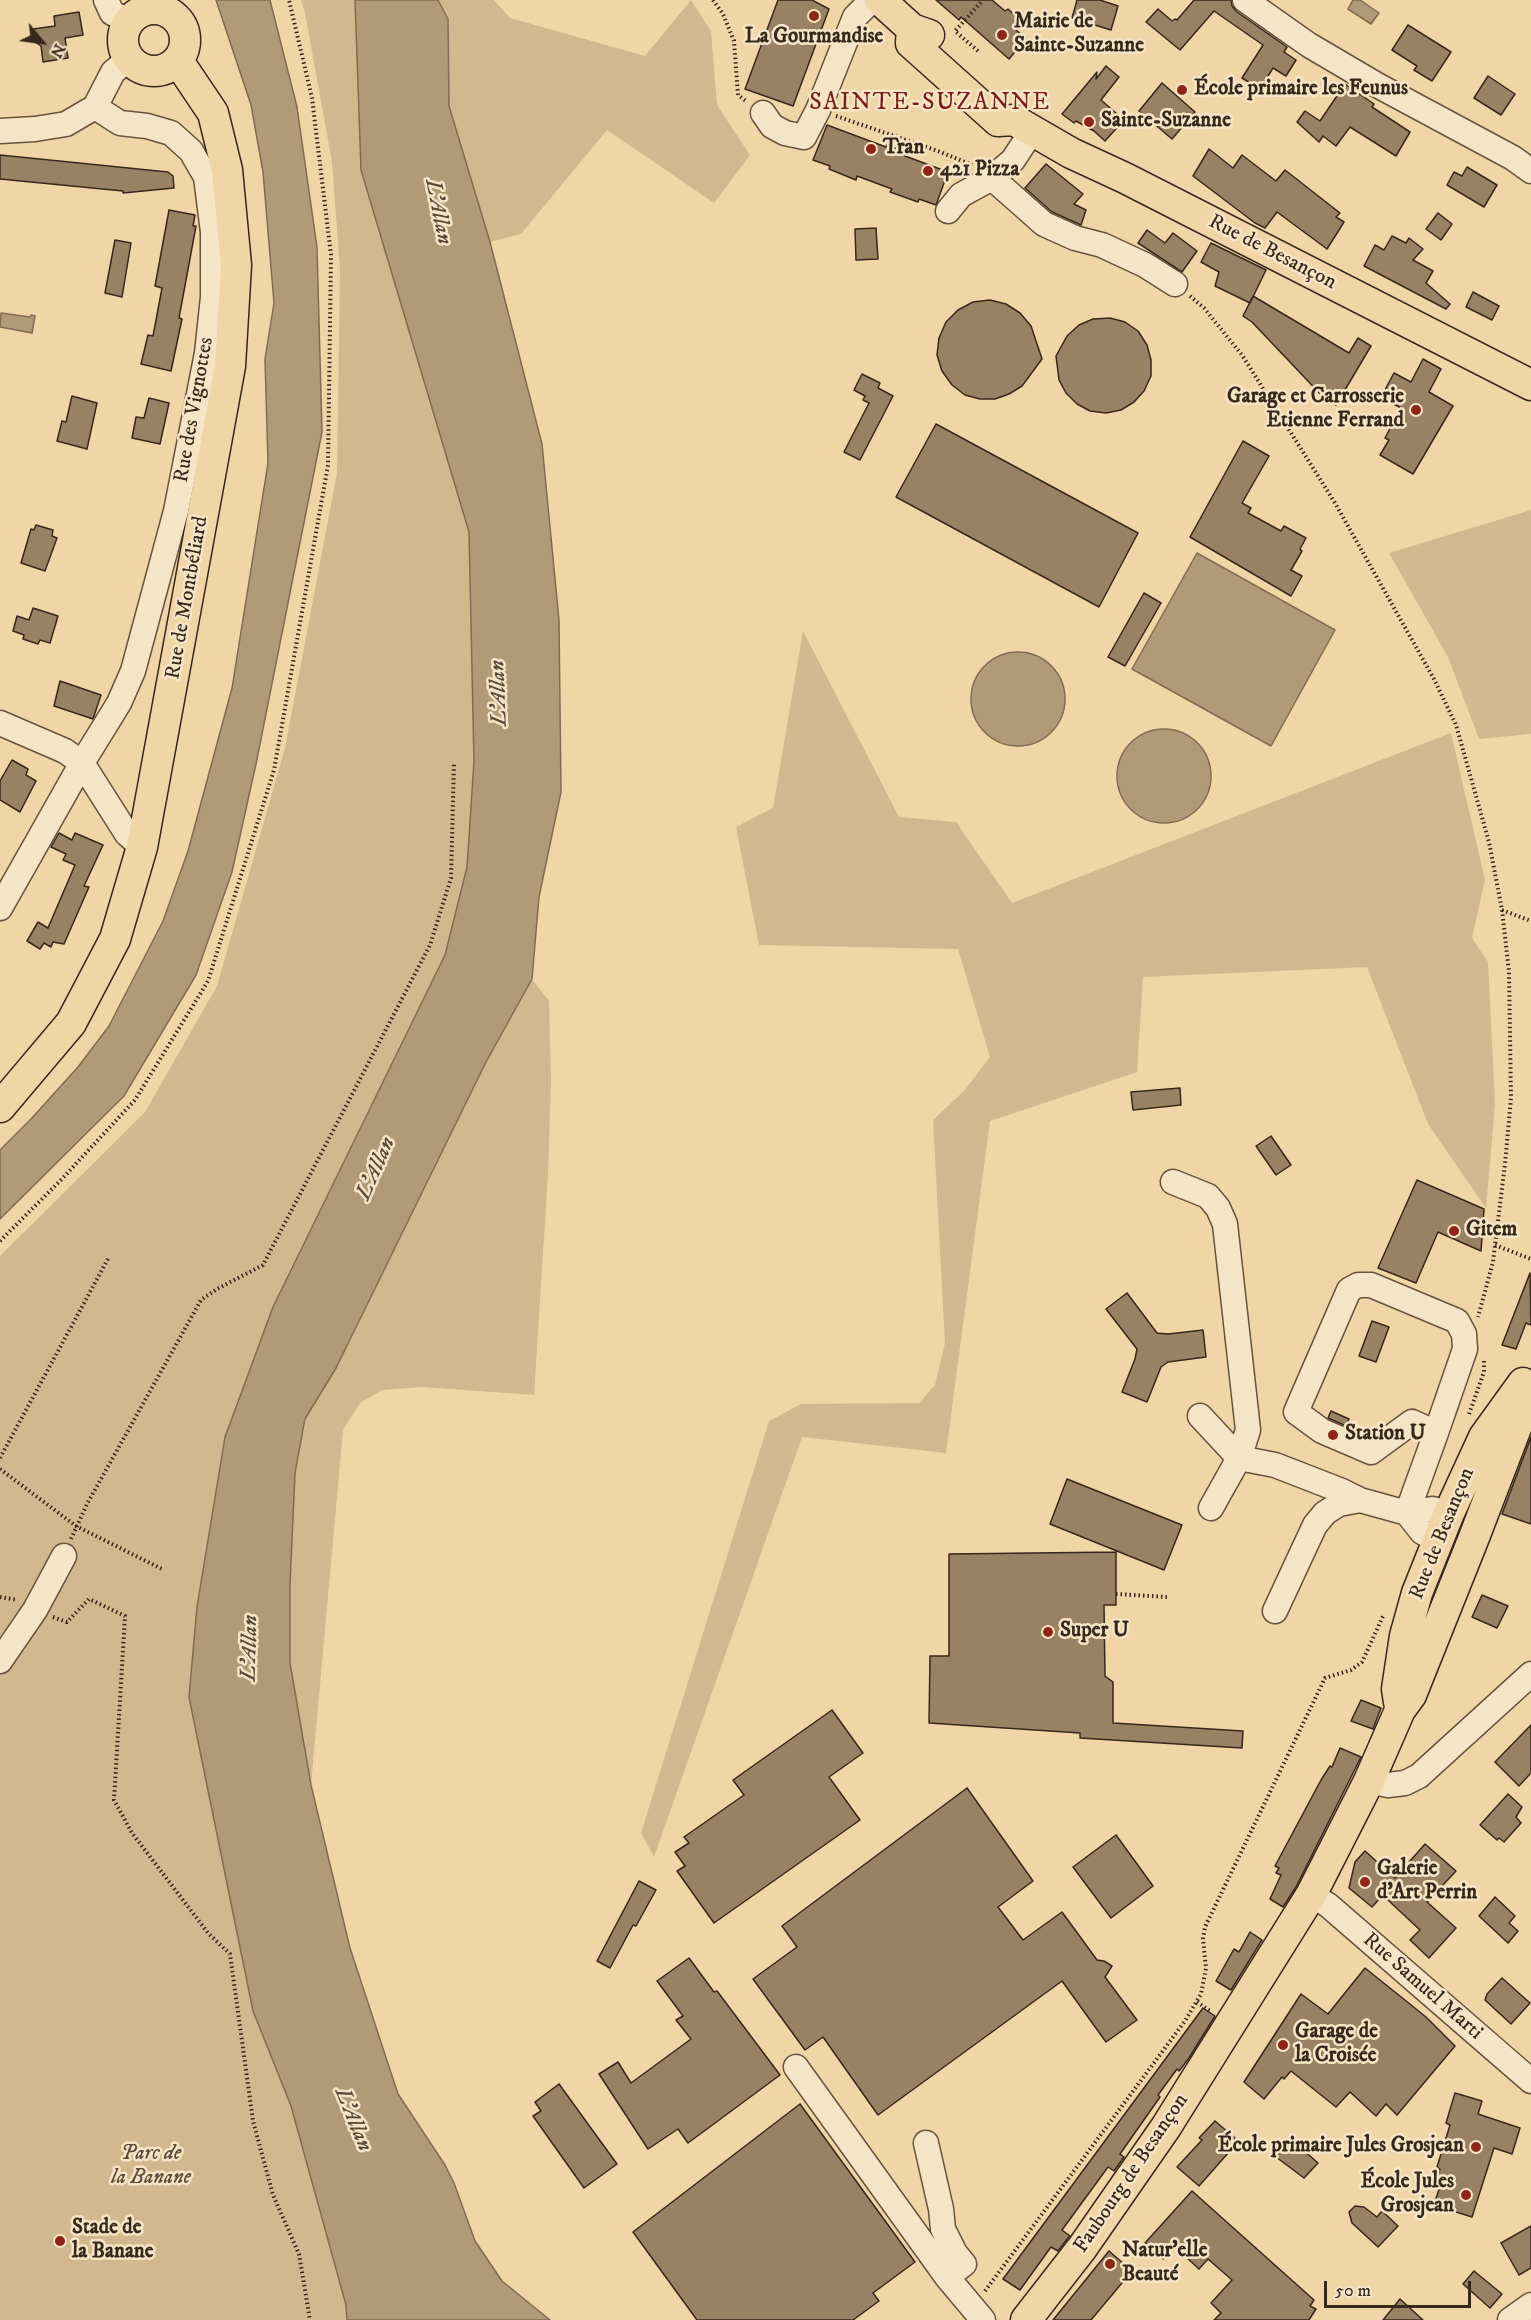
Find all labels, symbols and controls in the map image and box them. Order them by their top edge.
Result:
marker: La Gourmandise [807,9,821,23]
place label: Mairie de Sainte-Suzanne [1014,10,1144,60]
north arrow [12,12,72,72]
place label: La Gourmandise [745,25,883,51]
marker: Mairie de Sainte-Suzanne [995,28,1009,42]
text: N [46,40,70,61]
place label: École primaire les Feunus [1194,77,1408,103]
marker: École primaire les Feunus [1175,83,1189,97]
district label: SAINTE-SUZANNE [809,90,1051,118]
place label: Sainte-Suzanne [1101,109,1231,135]
marker: Sainte-Suzanne [1082,115,1096,129]
place label: Tran [883,136,924,162]
marker: Tran [864,142,878,156]
place label: 421 Pizza [940,158,1019,184]
marker: 421 Pizza [921,164,935,178]
water label: L'Allan [418,177,456,247]
street label: Rue de Besançon [1204,210,1340,296]
street label: Rue des Vignottes [170,335,220,485]
place label: Garage et Carrosserie Etienne Ferrand [1227,385,1404,435]
marker: Garage et Carrosserie Etienne Ferrand [1409,403,1423,417]
street label: Rue de Montbéliard [161,515,215,681]
water label: L'Allan [486,660,514,726]
water label: L'Allan [352,1133,402,1205]
place label: Gitem [1466,1218,1517,1244]
marker: Gitem [1447,1224,1461,1238]
place label: Station U [1345,1422,1426,1448]
marker: Station U [1326,1428,1340,1442]
street label: Rue de Besançon [1405,1464,1481,1604]
water label: L'Allan [237,1615,265,1681]
place label: Super U [1060,1619,1129,1645]
marker: Super U [1041,1625,1055,1639]
place label: Galerie d'Art Perrin [1377,1857,1477,1907]
marker: Galerie d'Art Perrin [1358,1875,1372,1889]
street label: Rue Samuel Marti [1357,1928,1487,2046]
place label: Garage de la Croisée [1295,2020,1378,2070]
marker: Garage de la Croisée [1276,2038,1290,2052]
water label: L'Allan [327,2084,377,2156]
street label: Faubourg de Besançon [1069,2090,1195,2258]
place label: École primaire Jules Grosjean [1218,2134,1464,2160]
marker: École primaire Jules Grosjean [1469,2140,1483,2154]
park label: Parc de la Banane [111,2142,191,2192]
place label: École Jules Grosjean [1360,2170,1454,2220]
marker: École Jules Grosjean [1459,2188,1473,2202]
place label: Stade de la Banane [72,2216,153,2266]
marker: Stade de la Banane [53,2234,67,2248]
place label: Natur'elle Beauté [1122,2239,1207,2289]
marker: Natur'elle Beauté [1103,2257,1117,2271]
scale bar [1327,2269,1474,2307]
text: 50 m [1335,2280,1371,2302]

